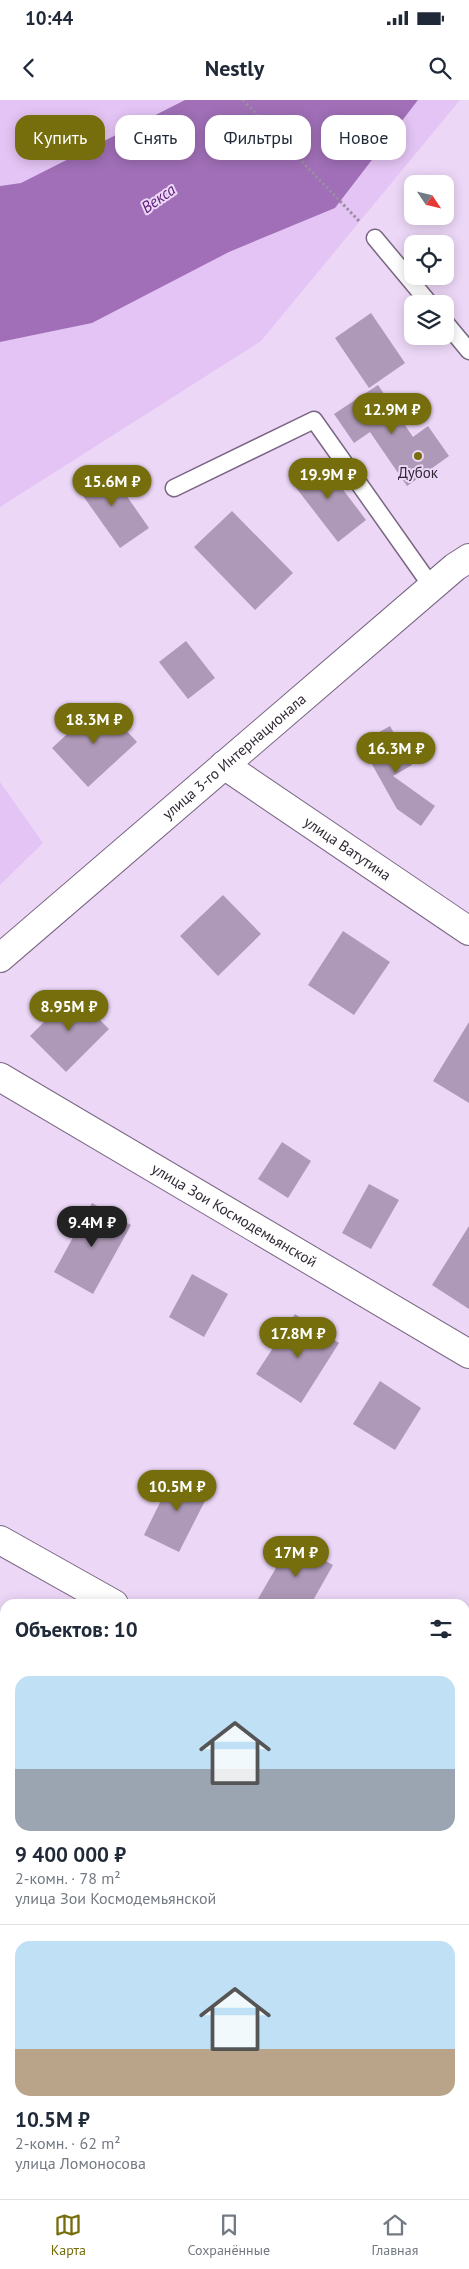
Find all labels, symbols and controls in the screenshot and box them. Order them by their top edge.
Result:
text: 10:44 [25,6,73,30]
icon: back [15,54,43,82]
text: Nestly [205,54,264,82]
icon: search [426,54,454,82]
chip: Купить [15,115,105,160]
chip: Снять [115,115,195,160]
chip: Фильтры [205,115,311,160]
chip: Новое [321,115,406,160]
north arrow [404,175,454,225]
map controls [404,175,454,345]
water label: Векса [137,179,179,217]
button: locate [404,235,454,285]
button: layers [404,295,454,345]
pin: 12.9M ₽ [346,392,438,435]
text: 12.9M ₽ [363,399,421,419]
marker: Дубок [412,450,424,462]
pin: 19.9M ₽ [282,458,374,500]
place label: Дубок [398,463,439,482]
pin: 15.6M ₽ [66,464,158,507]
text: 19.9M ₽ [299,464,357,484]
text: 15.6M ₽ [83,471,141,491]
street label: улица 3-го Интернационала [158,689,310,823]
pin: 18.3M ₽ [48,702,140,745]
text: 18.3M ₽ [65,709,123,729]
pin: 16.3M ₽ [350,732,442,774]
text: 16.3M ₽ [367,738,425,758]
street label: улица Ватутина [300,812,395,884]
pin: 8.95M ₽ [23,990,115,1032]
text: 8.95M ₽ [40,996,98,1016]
street label: улица Зои Космодемьянской [148,1159,321,1271]
pin: 9.4M ₽ [51,1206,133,1248]
text: 9.4M ₽ [68,1212,116,1232]
pin: 17.8M ₽ [252,1316,344,1359]
text: 17.8M ₽ [270,1323,326,1343]
pin: 10.5M ₽ [131,1470,223,1512]
text: 10.5M ₽ [148,1476,206,1496]
pin: 17M ₽ [261,1536,331,1578]
text: 17M ₽ [274,1542,318,1562]
icon: filters [427,1615,455,1643]
text: Объектов: 10 [15,1616,138,1643]
icon: home [190,1708,280,1798]
text: 9 400 000 ₽ [15,1841,126,1868]
text: 2-комн. · 78 m² [15,1868,121,1888]
text: улица Зои Космодемьянской [15,1888,216,1908]
icon: home [190,1974,280,2064]
text: 10.5M ₽ [15,2106,90,2133]
text: 2-комн. · 62 m² [15,2133,121,2153]
text: улица Ломоносова [15,2153,146,2173]
tab: Карта [51,2211,86,2259]
tab: Сохранённые [187,2211,270,2259]
tab: Главная [371,2211,418,2259]

